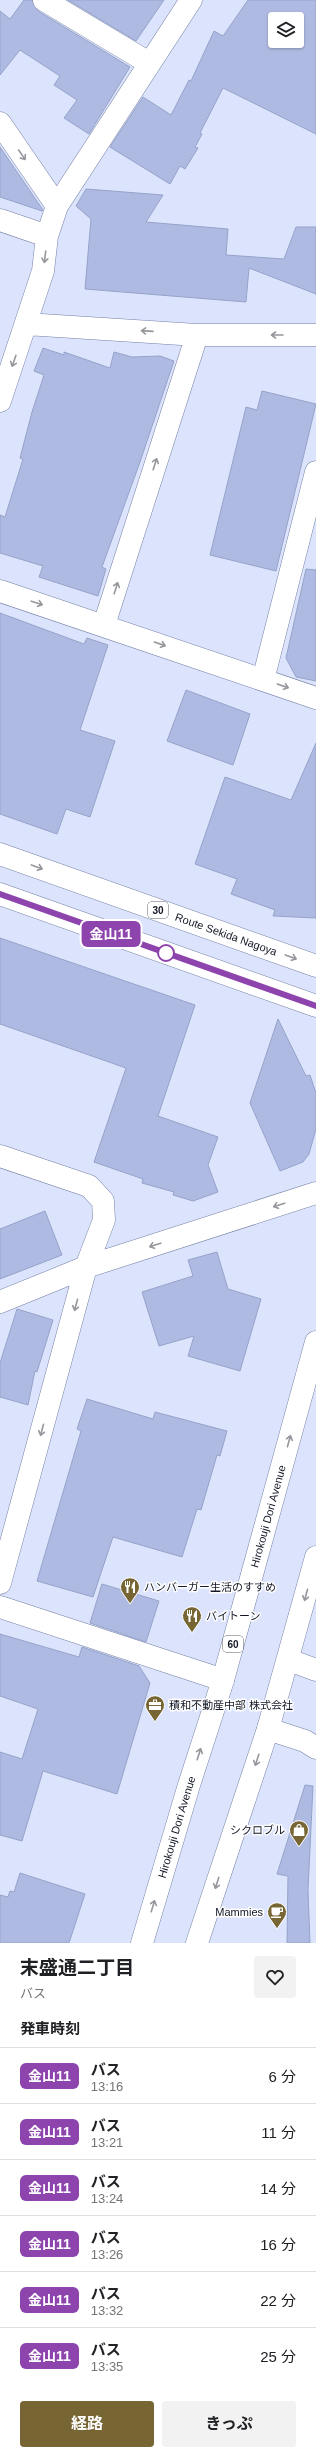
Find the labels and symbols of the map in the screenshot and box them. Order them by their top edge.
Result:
one-way arrow [19,149,27,161]
one-way arrow [41,250,48,263]
one-way arrow [141,328,154,335]
one-way arrow [271,331,284,339]
one-way arrow [9,355,17,367]
one-way arrow [152,457,159,470]
one-way arrow [112,582,120,594]
one-way arrow [30,600,43,607]
one-way arrow [154,641,167,648]
one-way arrow [277,683,289,691]
one-way arrow [30,864,43,871]
road number: 30 [148,902,168,918]
street label: Route Sekida Nagoya [174,911,280,958]
line badge: 金山11 [83,921,139,947]
unlabelled marker [157,944,175,962]
one-way arrow [285,954,298,961]
one-way arrow [273,1202,286,1209]
one-way arrow [149,1242,162,1249]
one-way arrow [71,1298,79,1311]
one-way arrow [37,1423,45,1436]
one-way arrow [286,1435,293,1448]
street label: Hirokouji Dori Avenue [248,1464,288,1569]
restaurant icon: ハンバーガー生活のすすめ [119,1576,141,1604]
place label: ハンバーガー生活のすすめ [144,1581,276,1593]
one-way arrow [302,1588,309,1601]
restaurant icon: バイトーン [181,1605,203,1633]
place label: バイトーン [206,1610,260,1622]
road number: 60 [223,1636,243,1652]
office icon: 積和不動産中部 株式会社 [144,1694,166,1722]
place label: 積和不動産中部 株式会社 [169,1699,293,1711]
one-way arrow [196,1748,203,1761]
one-way arrow [253,1753,260,1766]
street label: Hirokouji Dori Avenue [156,1775,197,1879]
shop icon: シクロブル [288,1819,310,1847]
place label: シクロブル [230,1824,285,1836]
one-way arrow [212,1877,220,1889]
one-way arrow [150,1899,157,1912]
cafe icon: Mammies [266,1901,288,1929]
place label: Mammies [215,1906,263,1918]

